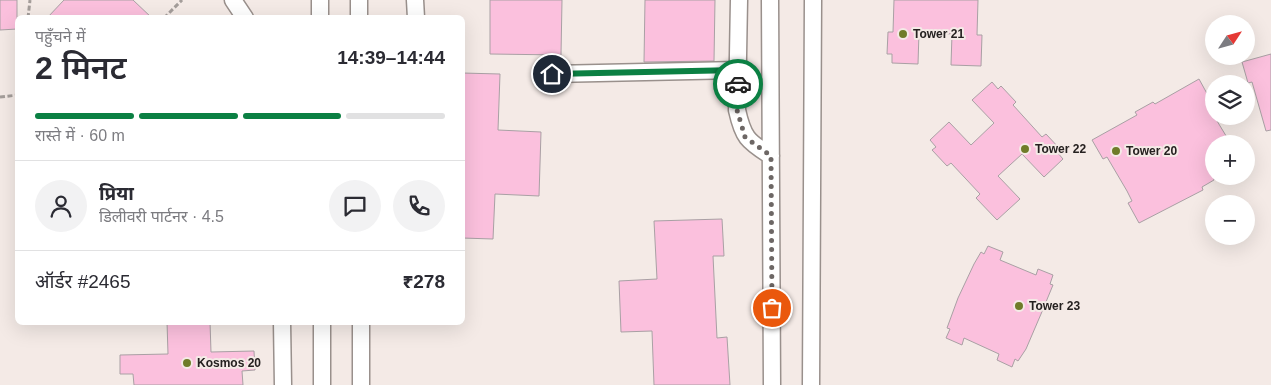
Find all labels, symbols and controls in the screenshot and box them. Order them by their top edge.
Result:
north arrow [1205,15,1255,65]
map controls [1205,15,1255,245]
place label: Tower 21 [913,27,964,41]
text: पहुँचने में [35,28,86,45]
marker: Tower 21 [897,28,909,40]
text: 14:39–14:44 [337,47,445,68]
text: 2 मिनट [35,50,127,86]
pin [531,53,573,95]
courier [713,59,763,109]
icon: home [538,60,566,88]
icon: car [724,70,752,98]
button: layers [1205,75,1255,125]
text: रास्ते में · 60 m [35,127,125,144]
button: + [1205,135,1255,185]
place label: Tower 22 [1035,142,1086,156]
marker: Tower 22 [1019,143,1031,155]
place label: Tower 20 [1126,144,1177,158]
marker: Tower 20 [1110,145,1122,157]
button: person [35,180,87,232]
button: chat [329,180,381,232]
button: phone [393,180,445,232]
text: प्रिया [99,183,134,204]
button: − [1205,195,1255,245]
text: डिलीवरी पार्टनर · 4.5 [99,208,224,225]
text: ऑर्डर #2465 [35,271,131,292]
text: ₹278 [402,271,445,292]
pin [751,287,793,329]
icon: bag [758,294,786,322]
place label: Tower 23 [1029,299,1080,313]
marker: Tower 23 [1013,300,1025,312]
place label: Kosmos 20 [197,356,261,370]
marker: Kosmos 20 [181,357,193,369]

